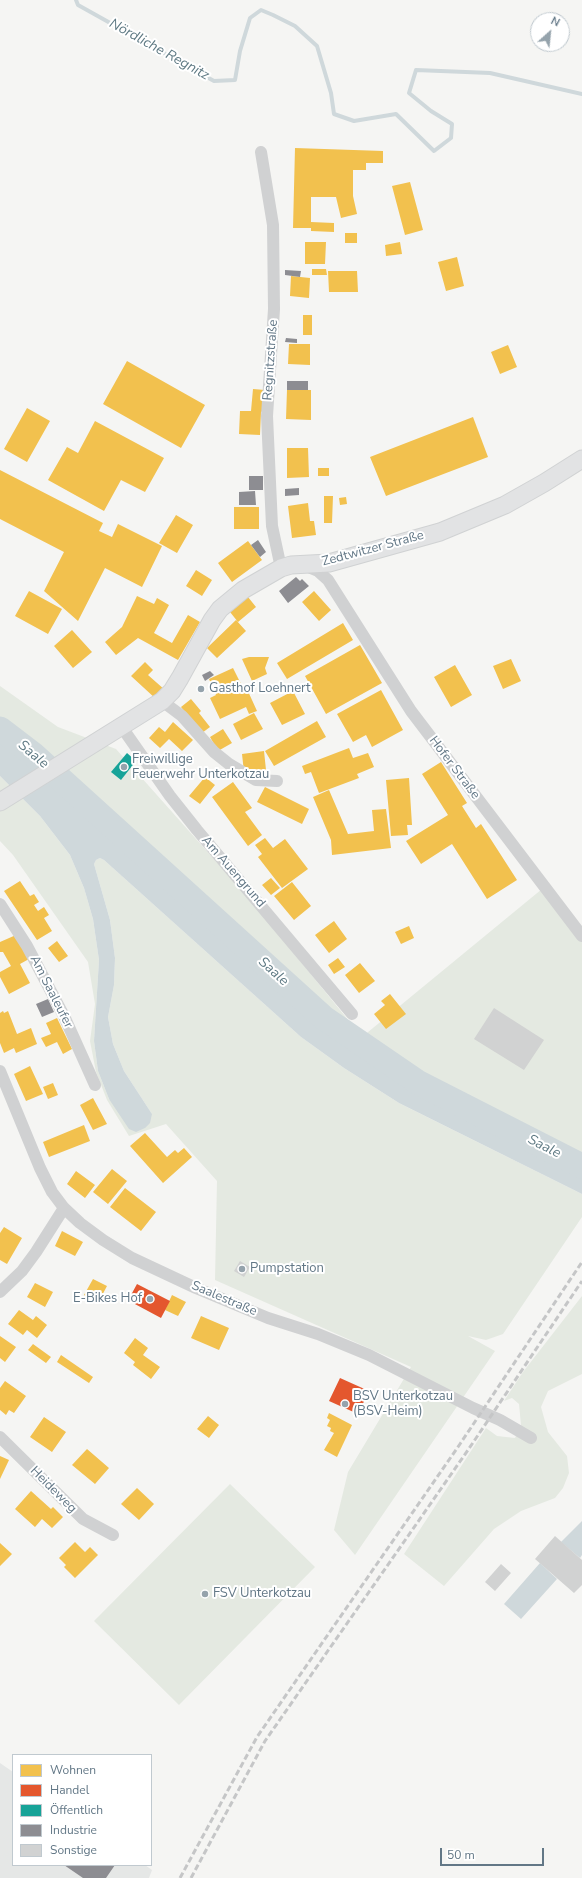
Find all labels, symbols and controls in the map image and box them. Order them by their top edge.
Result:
north arrow [530,12,570,52]
text: N [548,13,562,30]
water label: Nördliche Regnitz [106,16,212,84]
street label: Regnitzstraße [260,319,282,401]
street label: Zedtwitzer Straße [320,528,426,570]
place label: Gasthof Loehnert [209,681,311,697]
marker: Gasthof Loehnert [196,684,206,694]
street label: Hofer Straße [425,733,483,803]
water label: Saale [14,737,52,773]
place label: Freiwillige Feuerwehr Unterkotzau [132,752,269,783]
marker: Freiwillige Feuerwehr Unterkotzau [119,762,129,772]
street label: Am Auengrund [198,833,268,911]
street label: Am Saaleufer [26,953,76,1031]
water label: Saale [254,954,292,990]
water label: Saale [525,1132,563,1162]
place label: Pumpstation [250,1261,324,1277]
marker: Pumpstation [237,1264,247,1274]
street label: Saalestraße [189,1278,259,1320]
place label: E-Bikes Hof [73,1291,142,1307]
marker: E-Bikes Hof [145,1294,155,1304]
place label: BSV Unterkotzau (BSV-Heim) [353,1389,453,1420]
marker: BSV Unterkotzau (BSV-Heim) [340,1399,350,1409]
street label: Heideweg [26,1463,80,1517]
place label: FSV Unterkotzau [213,1586,311,1602]
marker: FSV Unterkotzau [200,1589,210,1599]
legend [12,1754,152,1866]
text: Wohnen [50,1762,96,1778]
text: Handel [50,1782,89,1798]
text: Öffentlich [50,1802,103,1818]
text: Industrie [50,1822,97,1838]
scale bar [442,1840,546,1866]
text: Sonstige [50,1842,97,1858]
text: 50 m [447,1847,475,1863]

